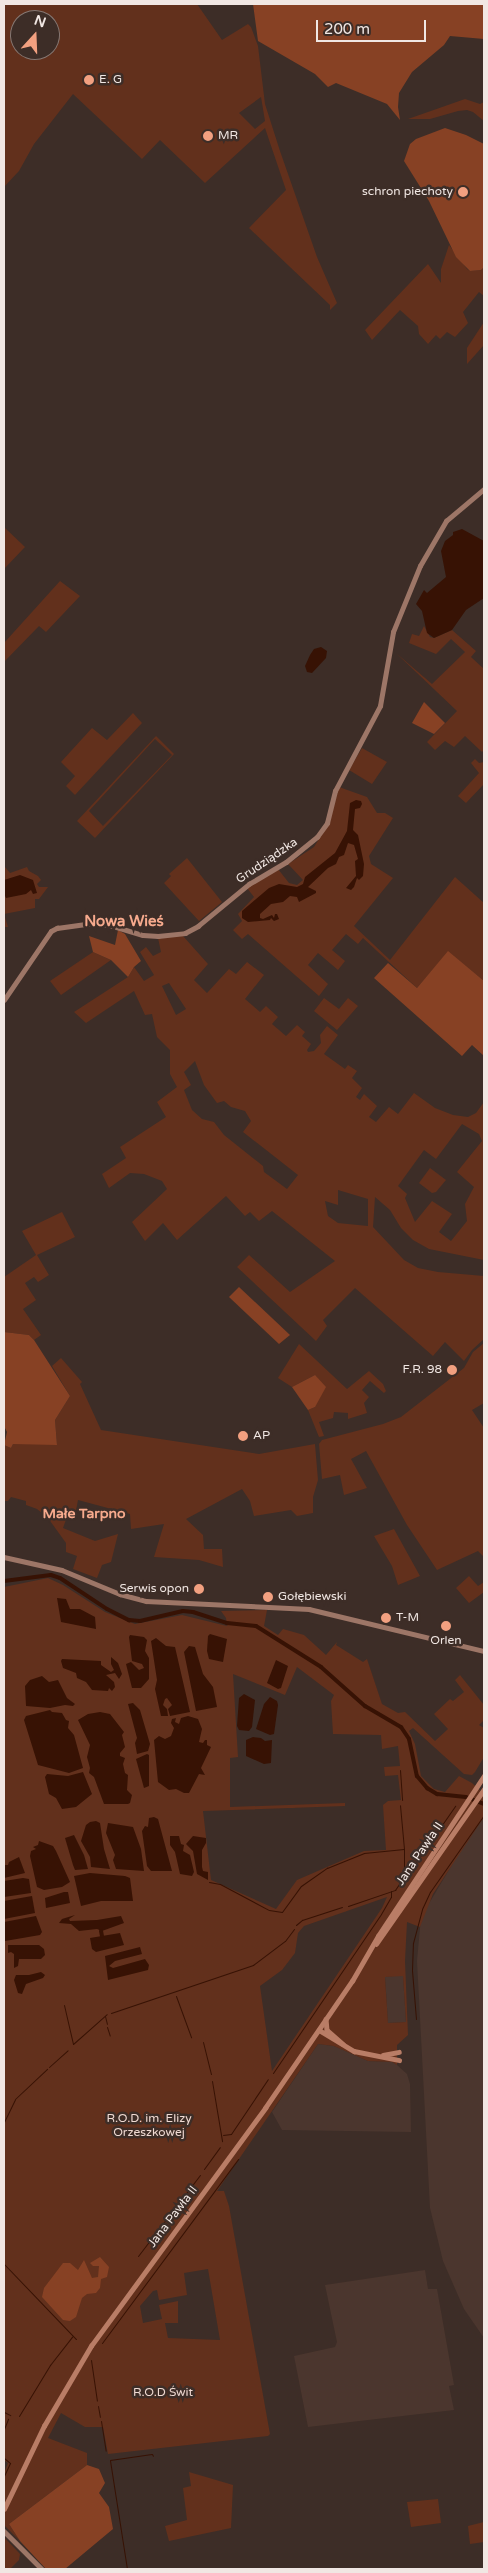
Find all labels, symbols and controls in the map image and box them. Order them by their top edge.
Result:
north arrow [10,10,60,60]
scale bar [318,10,428,42]
text: N [32,11,48,31]
text: 200 m [324,20,370,38]
place label: E. G [99,73,122,87]
marker: E. G [83,74,95,86]
place label: MR [218,129,238,143]
marker: MR [202,130,214,142]
place label: schron piechoty [362,185,453,199]
marker: schron piechoty [457,186,469,198]
street label: Grudziądzka [234,835,300,887]
district label: Nowa Wieś [84,913,164,931]
place label: F.R. 98 [403,1363,442,1377]
marker: F.R. 98 [446,1364,458,1376]
place label: AP [253,1429,270,1443]
marker: AP [237,1430,249,1442]
district label: Małe Tarpno [42,1506,126,1522]
place label: Serwis opon [119,1582,189,1596]
marker: Serwis opon [193,1583,205,1595]
place label: Gołębiewski [278,1590,346,1604]
marker: Gołębiewski [262,1591,274,1603]
place label: T-M [396,1611,419,1625]
marker: T-M [380,1612,392,1624]
marker: Orlen [440,1620,452,1632]
place label: Orlen [430,1634,462,1648]
street label: Jana Pawła II [394,1820,446,1888]
park label: R.O.D. im. Elizy Orzeszkowej [106,2112,192,2140]
street label: Jana Pawła II [145,2183,201,2251]
park label: R.O.D Świt [133,2386,193,2400]

